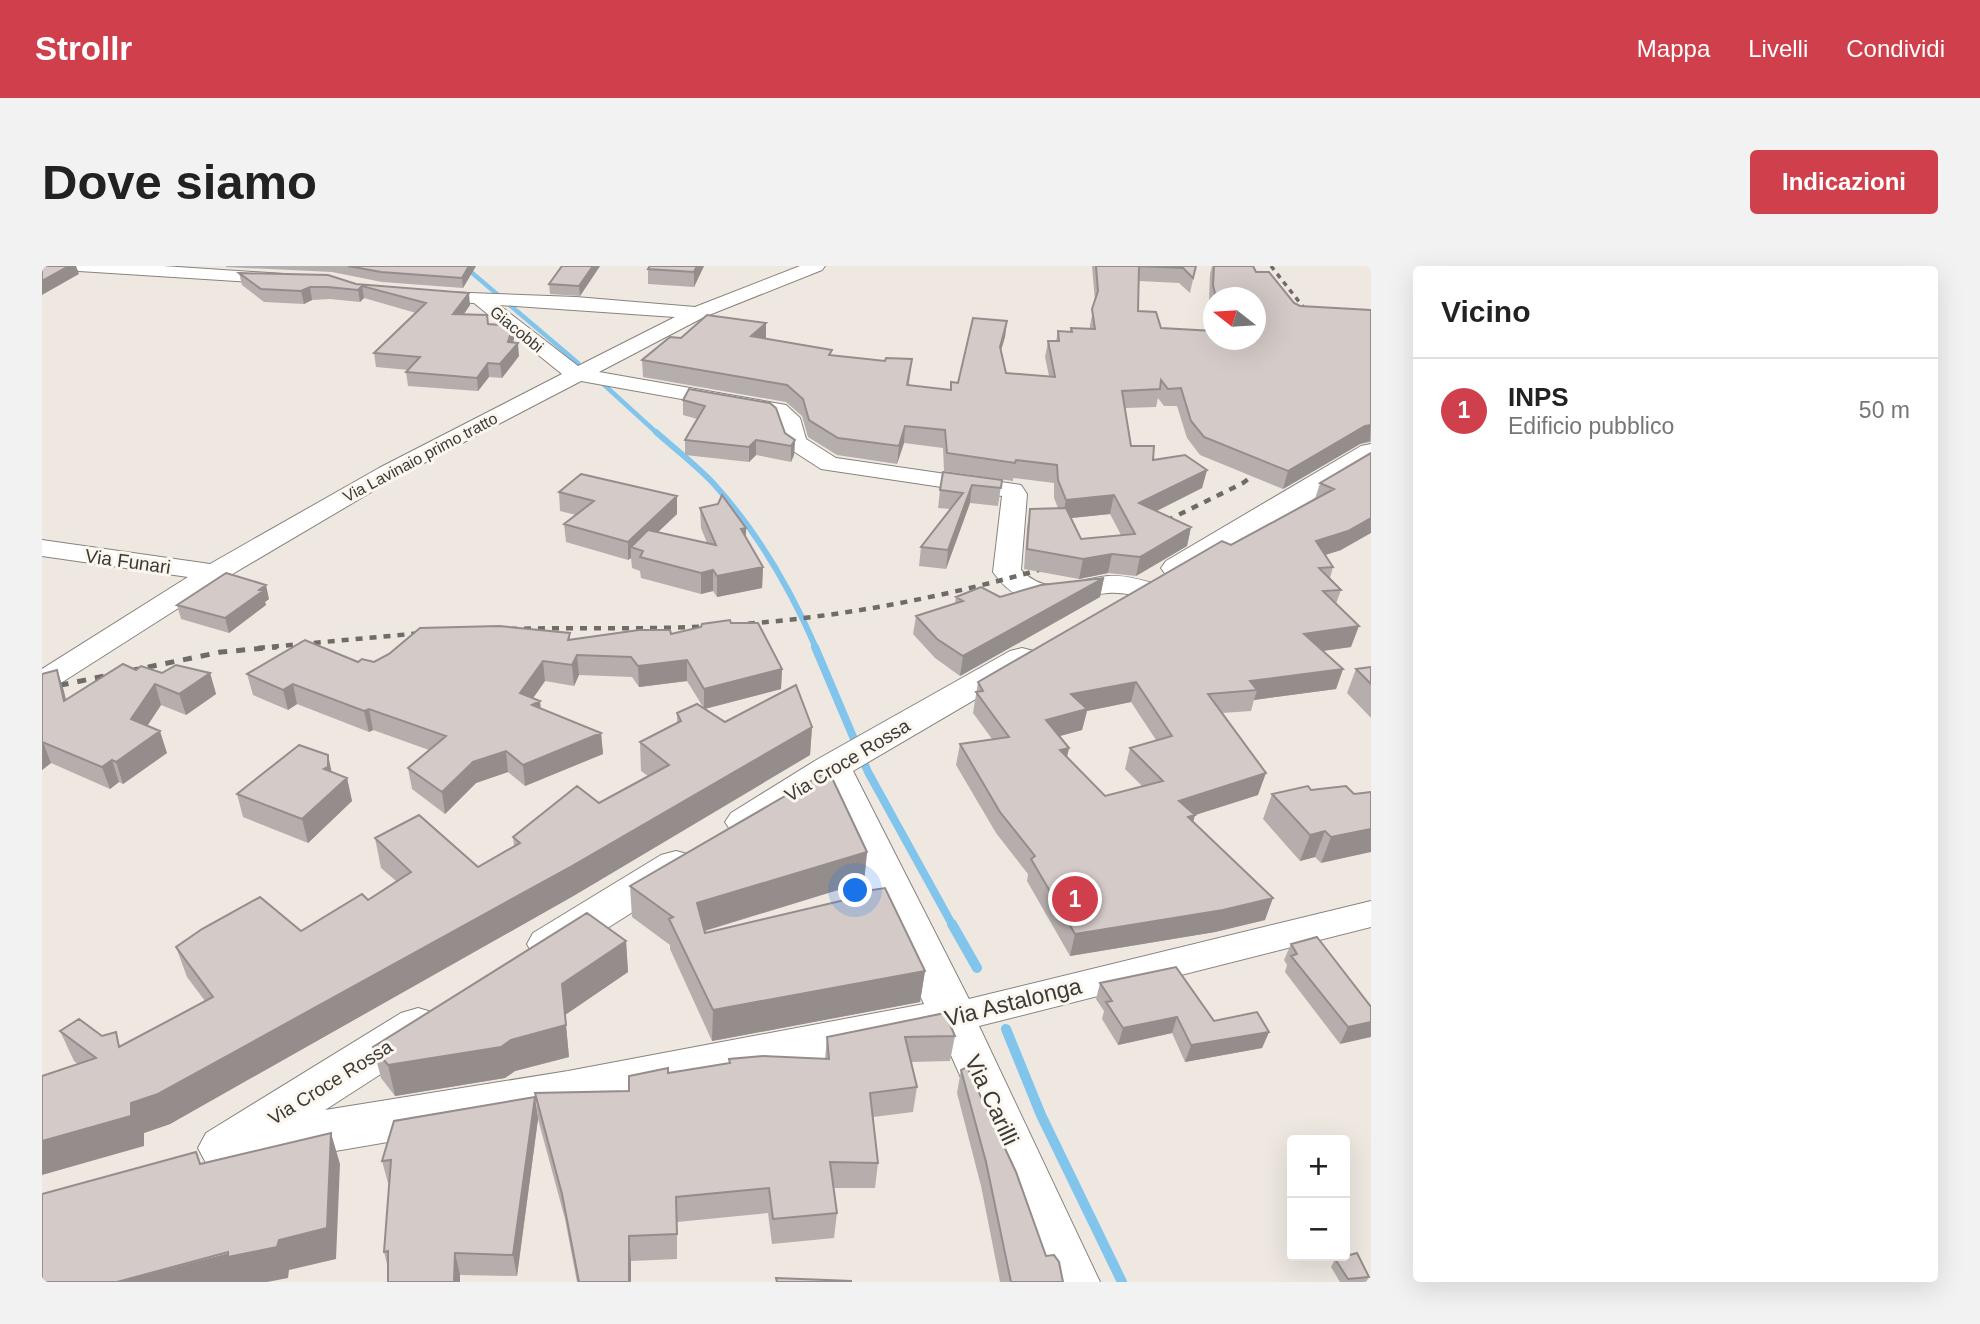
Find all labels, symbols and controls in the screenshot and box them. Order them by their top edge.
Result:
text: Strollr [35,30,132,67]
text: Mappa [1637,35,1710,62]
text: Livelli [1748,35,1808,62]
text: Condividi [1846,35,1945,62]
button: Indicazioni [1750,150,1938,214]
text: Dove siamo [42,155,317,209]
north arrow [1203,287,1266,350]
text: Vicino [1441,295,1530,328]
street label: Giacobbi [487,303,547,356]
text: INPS [1508,382,1569,412]
text: 1 [1458,397,1470,423]
text: 50 m [1859,397,1910,423]
street label: Via Lavinaio primo tratto [340,409,500,505]
text: Edificio pubblico [1508,413,1674,439]
street label: Via Funari [84,545,172,578]
street label: Via Croce Rossa [781,715,914,806]
your location [838,873,872,907]
pin: 1 [1052,873,1098,925]
street label: Via Astalonga [942,972,1084,1032]
street label: Via Croce Rossa [264,1036,396,1129]
street label: Via Carilli [960,1051,1024,1149]
map controls [1287,1135,1350,1261]
button: + [1287,1135,1350,1198]
button: − [1287,1198,1350,1261]

